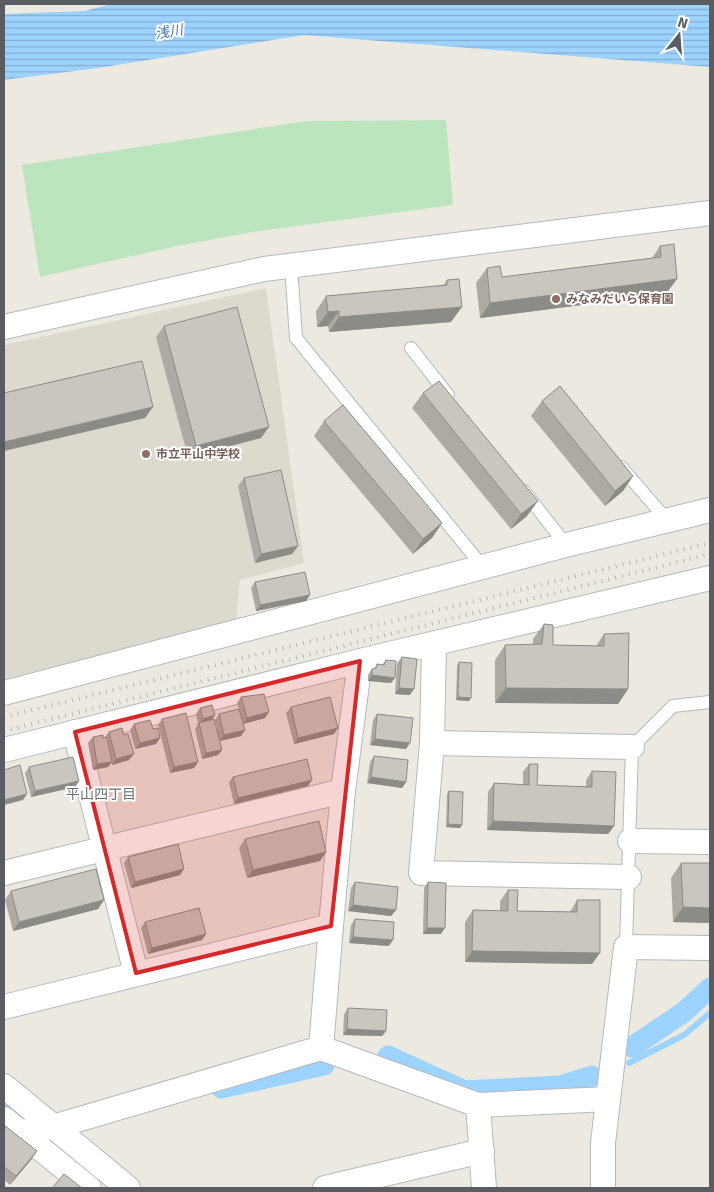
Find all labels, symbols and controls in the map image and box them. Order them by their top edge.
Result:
north arrow [654,10,704,60]
text: N [676,13,690,33]
water label: 浅川 [154,21,186,43]
place label: みなみだいら保育園 [566,292,674,307]
marker: みなみだいら保育園 [550,293,562,305]
place label: 市立平山中学校 [156,447,240,462]
marker: 市立平山中学校 [140,448,152,460]
district label: 平山四丁目 [66,786,136,803]

